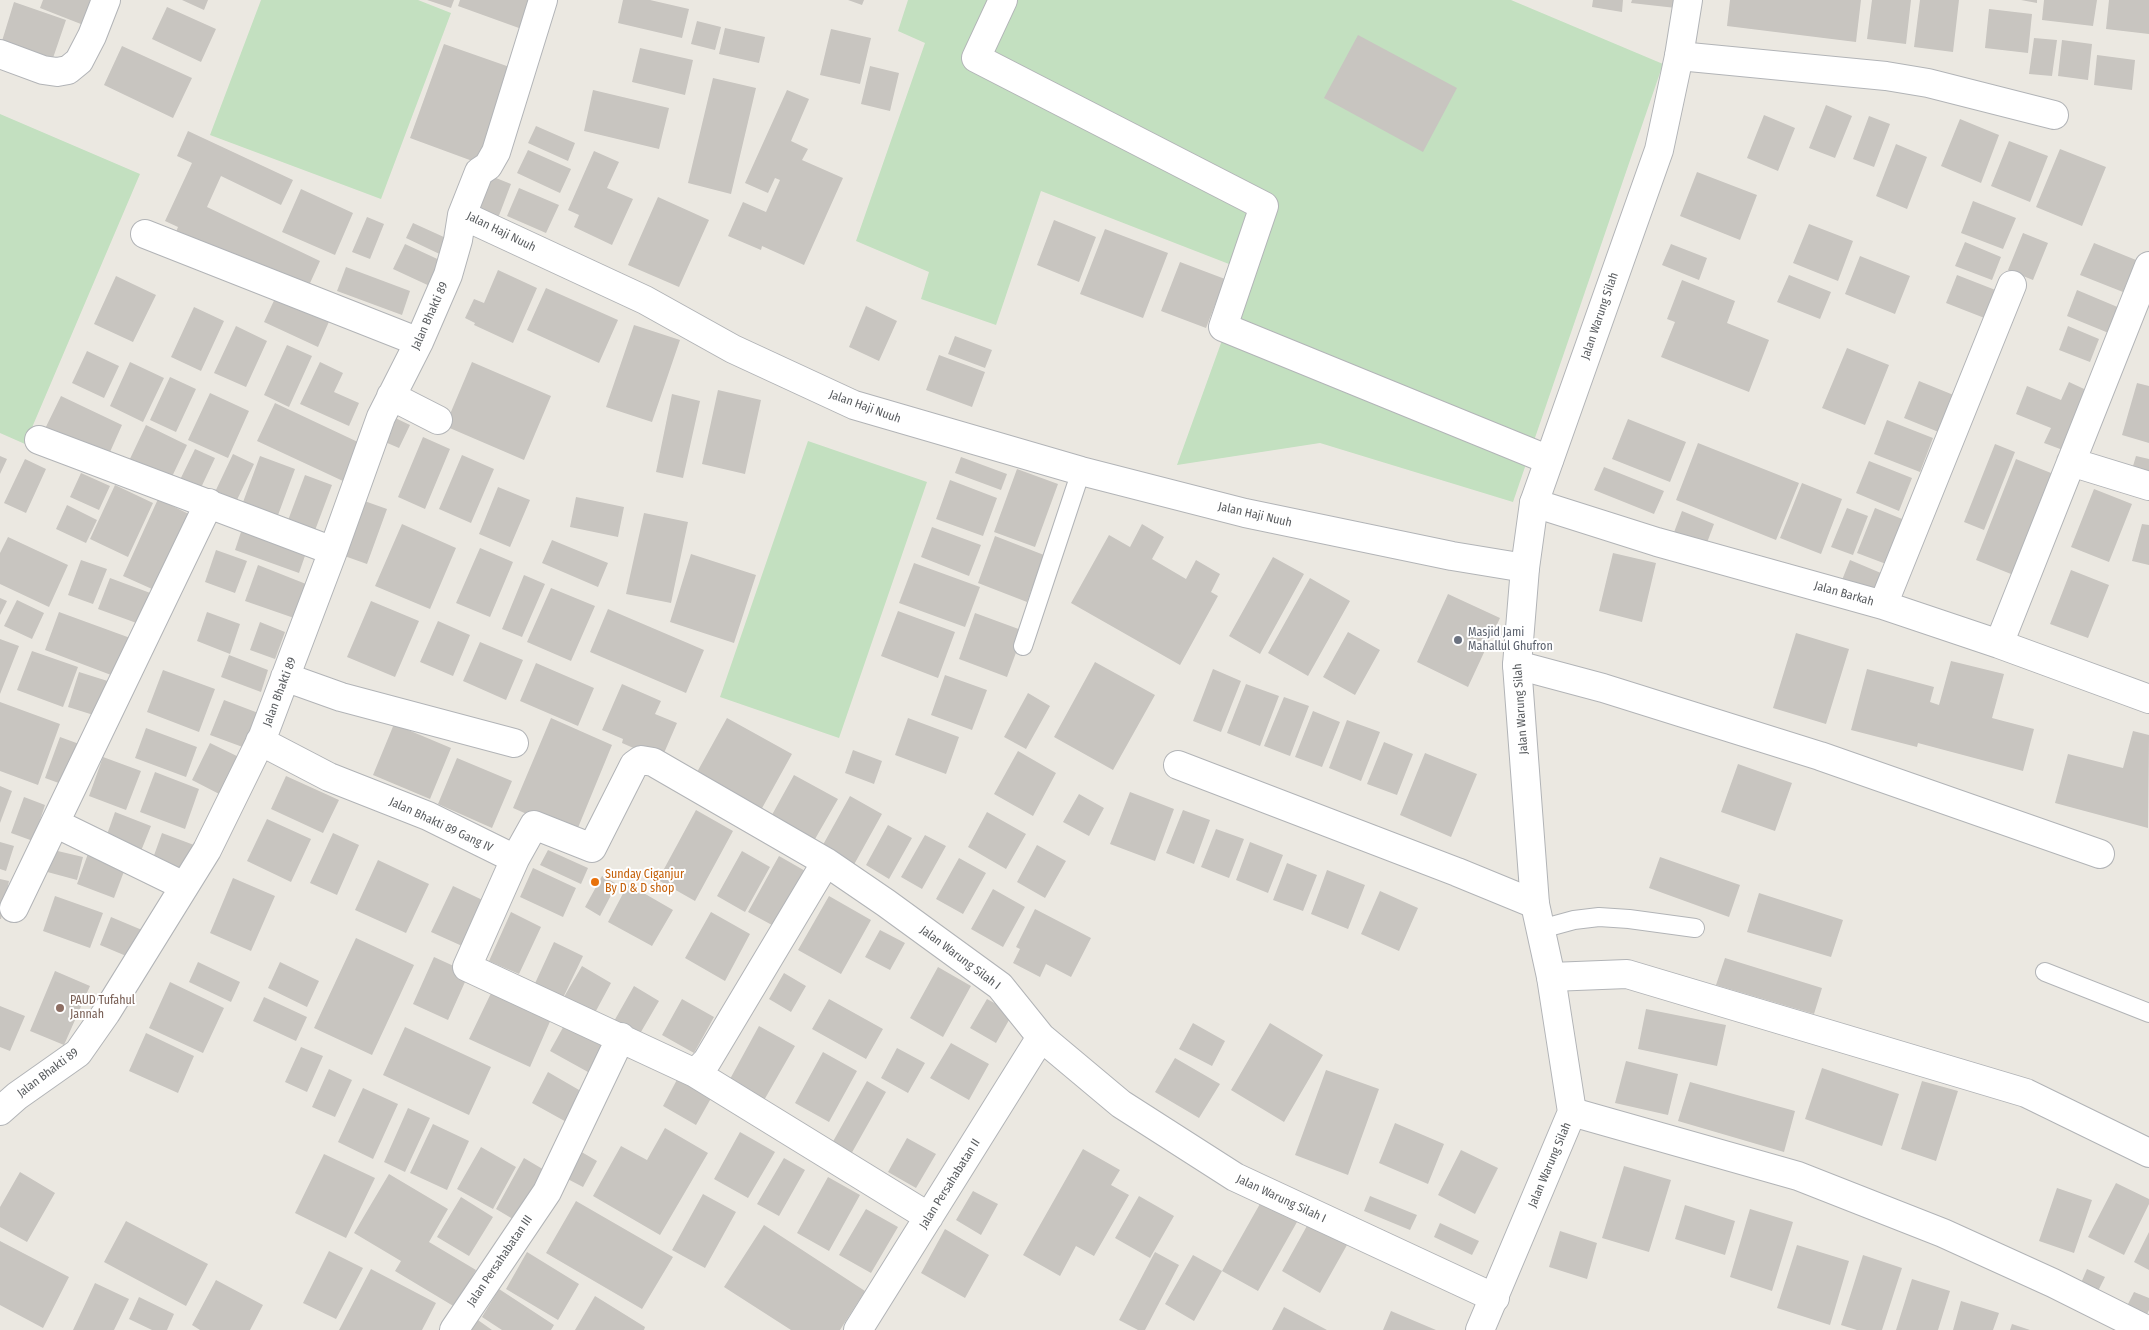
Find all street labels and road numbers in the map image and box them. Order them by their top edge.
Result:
street label: Jalan Haji Nuuh [464,209,538,255]
street label: Jalan Warung Silah [1578,271,1622,361]
street label: Jalan Bhakti 89 [409,280,451,352]
street label: Jalan Haji Nuuh [827,387,903,427]
street label: Jalan Haji Nuuh [1217,500,1293,530]
street label: Jalan Barkah [1812,579,1876,609]
street label: Jalan Bhakti 89 [260,655,300,729]
street label: Jalan Warung Silah [1511,663,1531,755]
street label: Jalan Bhakti 89 Gang IV [387,795,495,855]
street label: Jalan Warung Silah I [917,923,1003,993]
street label: Jalan Bhakti 89 [15,1045,81,1101]
street label: Jalan Warung Silah [1526,1120,1574,1210]
street label: Jalan Persahabatan II [916,1136,984,1232]
street label: Jalan Warung Silah I [1234,1172,1328,1226]
street label: Jalan Persahabatan III [464,1213,536,1309]

